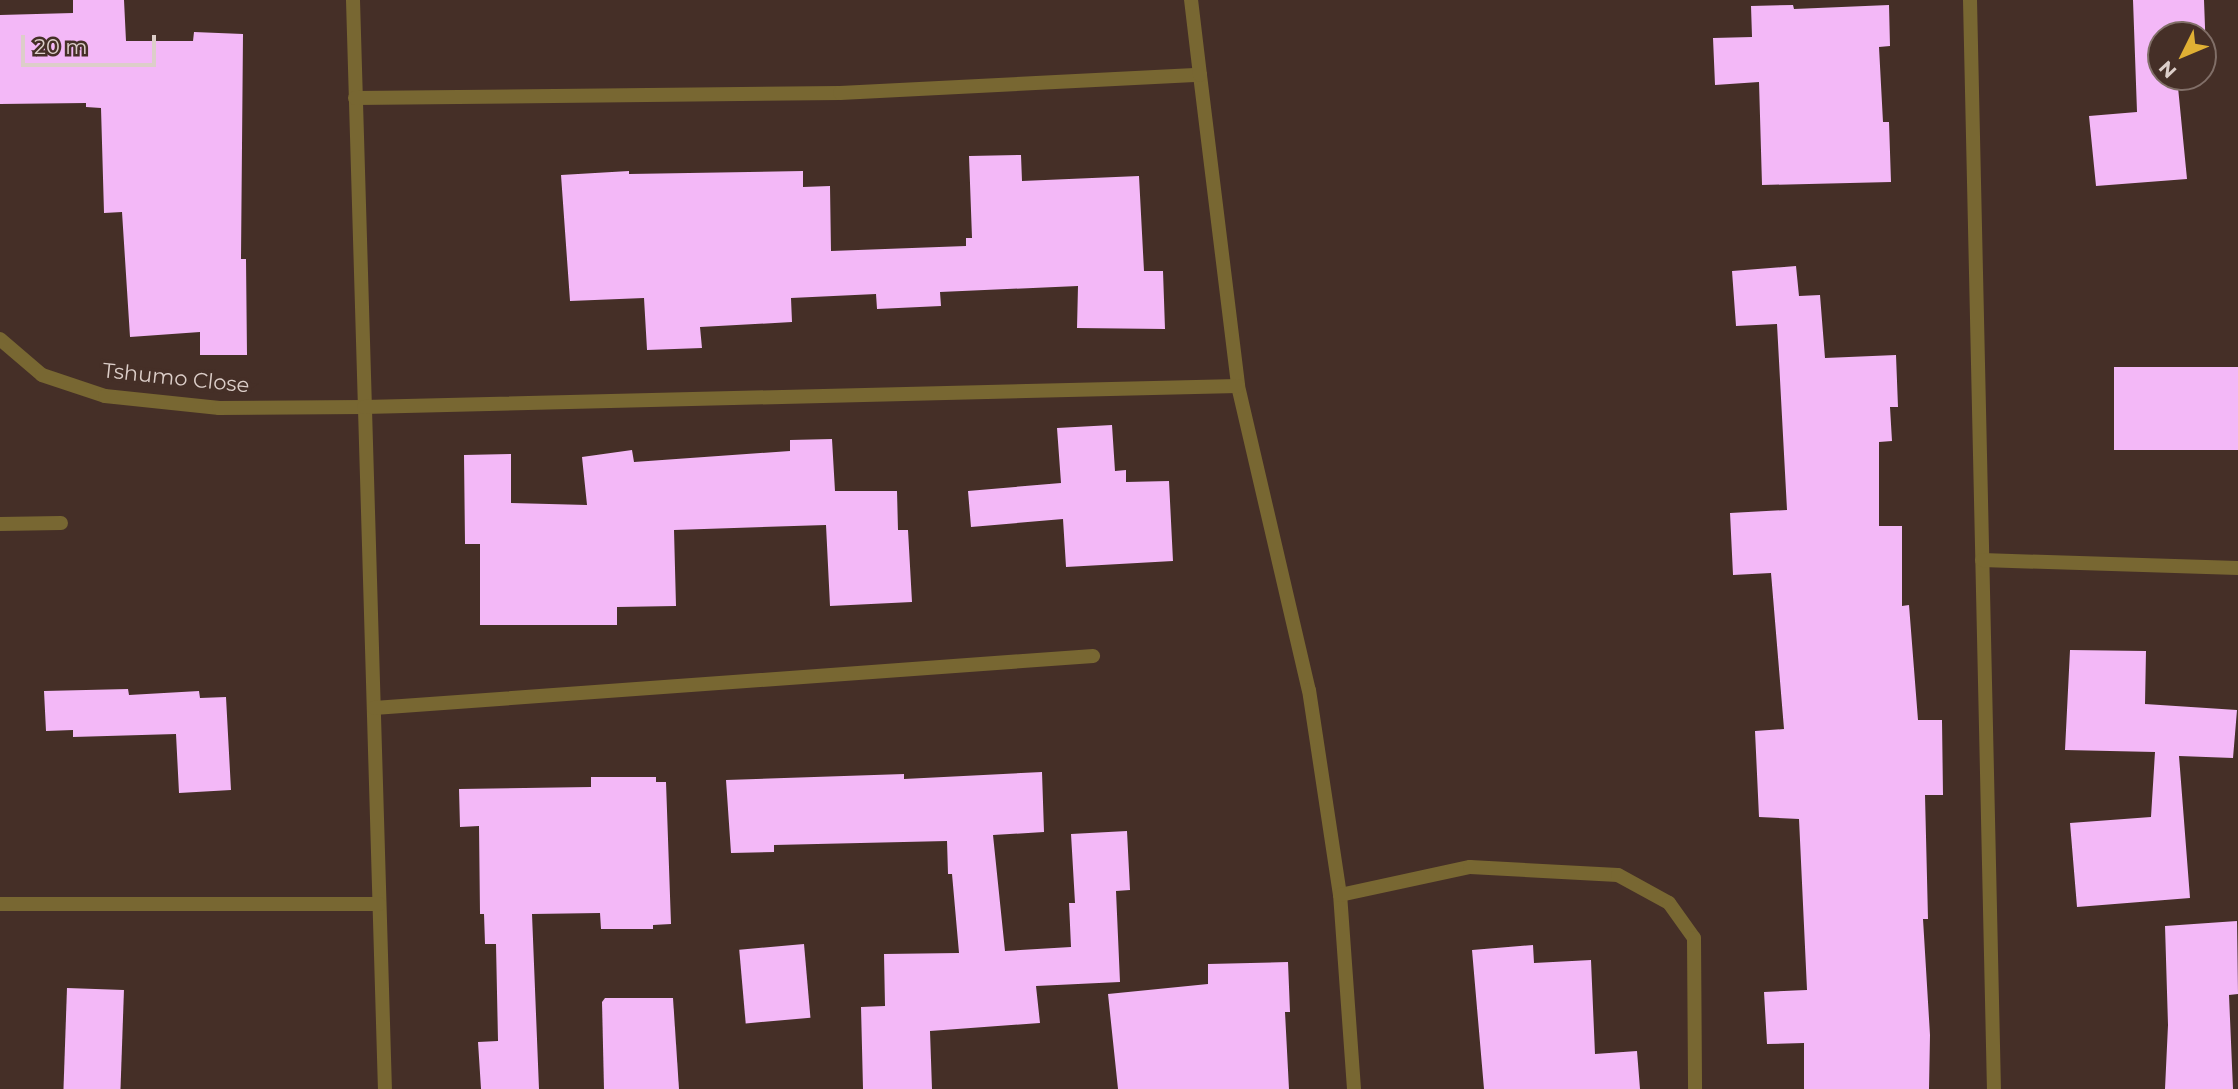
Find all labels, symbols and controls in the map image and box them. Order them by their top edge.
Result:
scale bar [24,21,159,65]
north arrow [2147,21,2217,91]
text: 20 m [34,34,88,59]
text: N [2154,56,2181,83]
street label: Tshumo Close [101,358,251,398]

